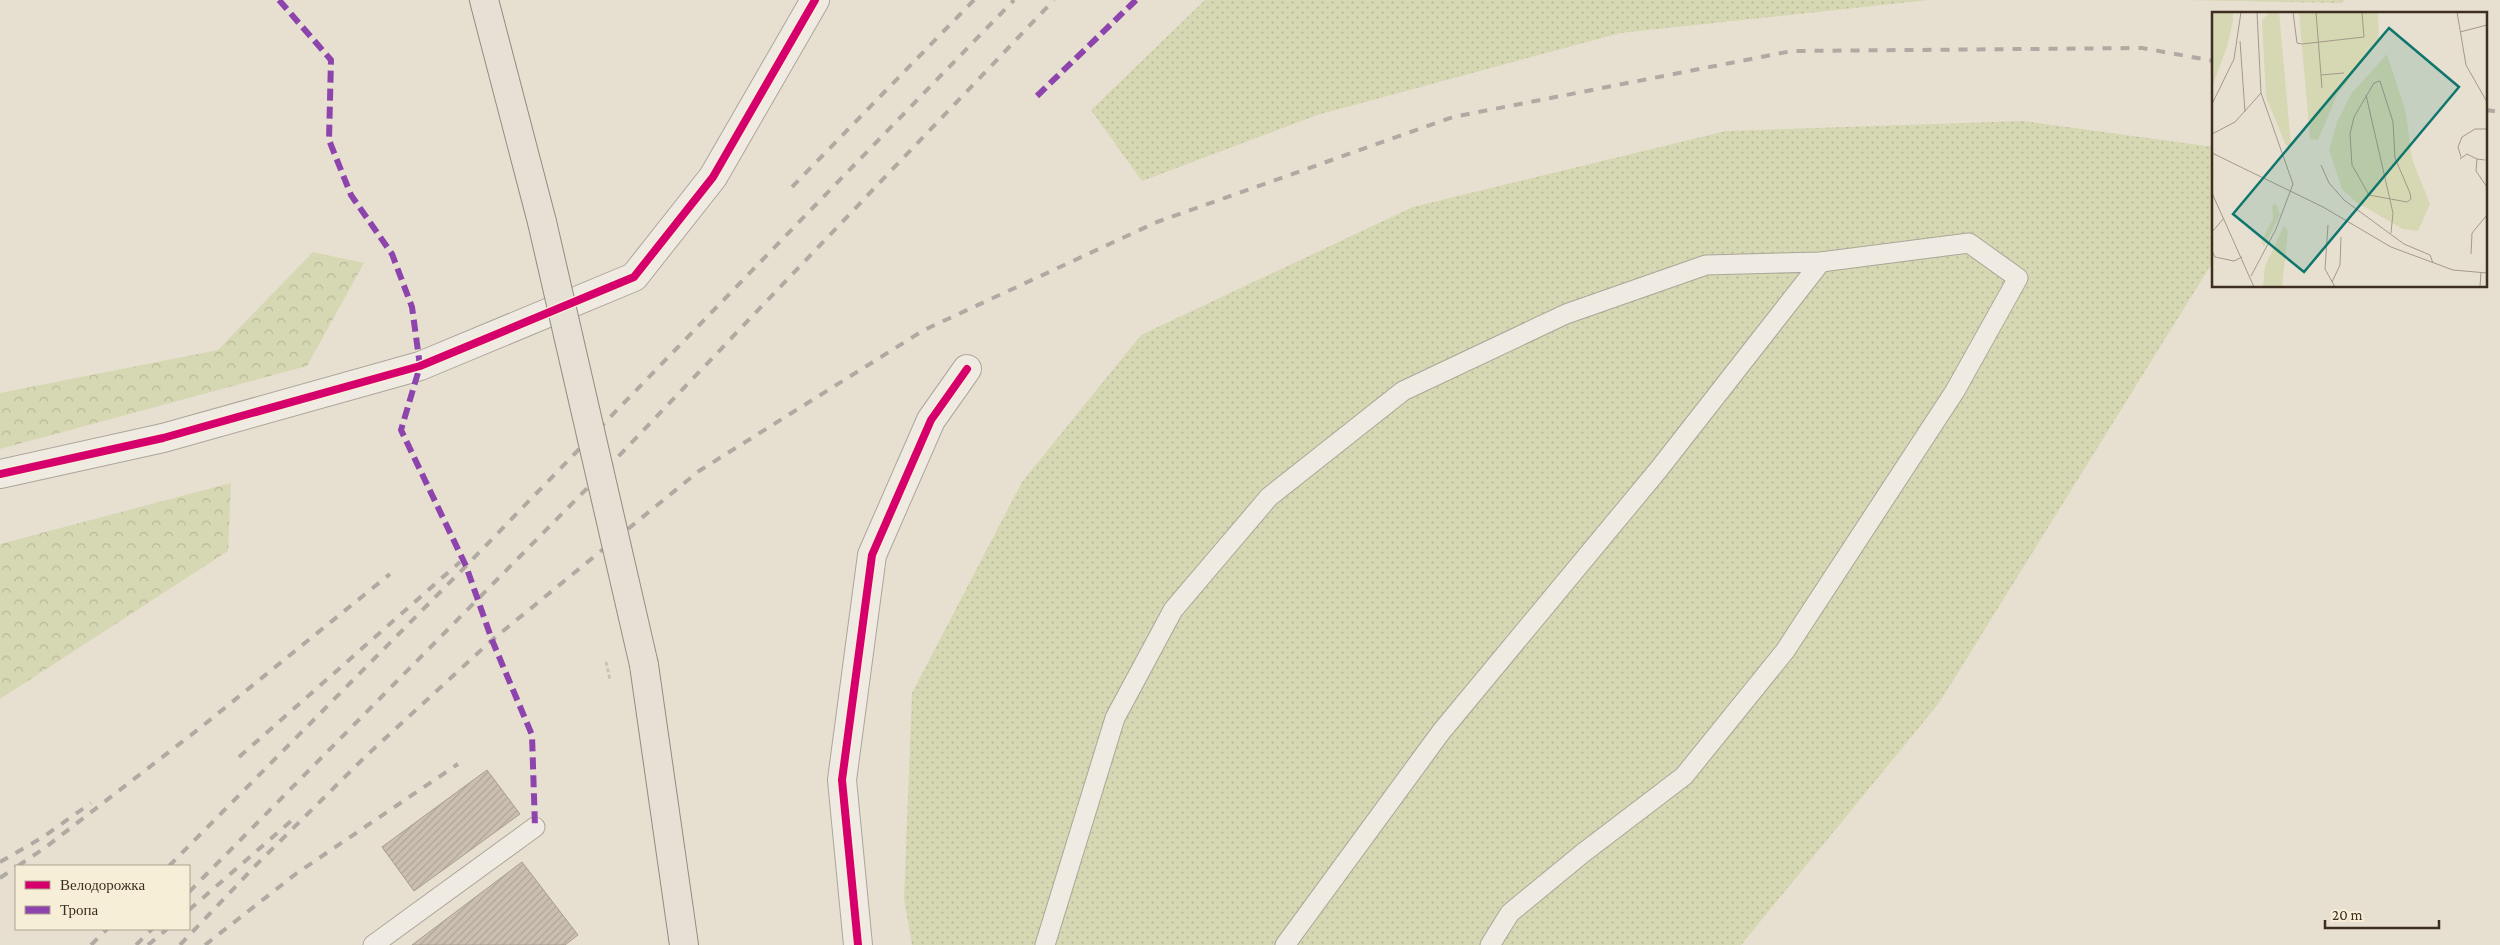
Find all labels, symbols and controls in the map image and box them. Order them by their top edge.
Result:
inset map [2212,12,2488,288]
legend [15,865,190,930]
text: Велодорожка [60,877,145,893]
scale bar [2325,898,2439,930]
text: Тропа [60,902,99,918]
text: 20 m [2332,907,2363,923]

